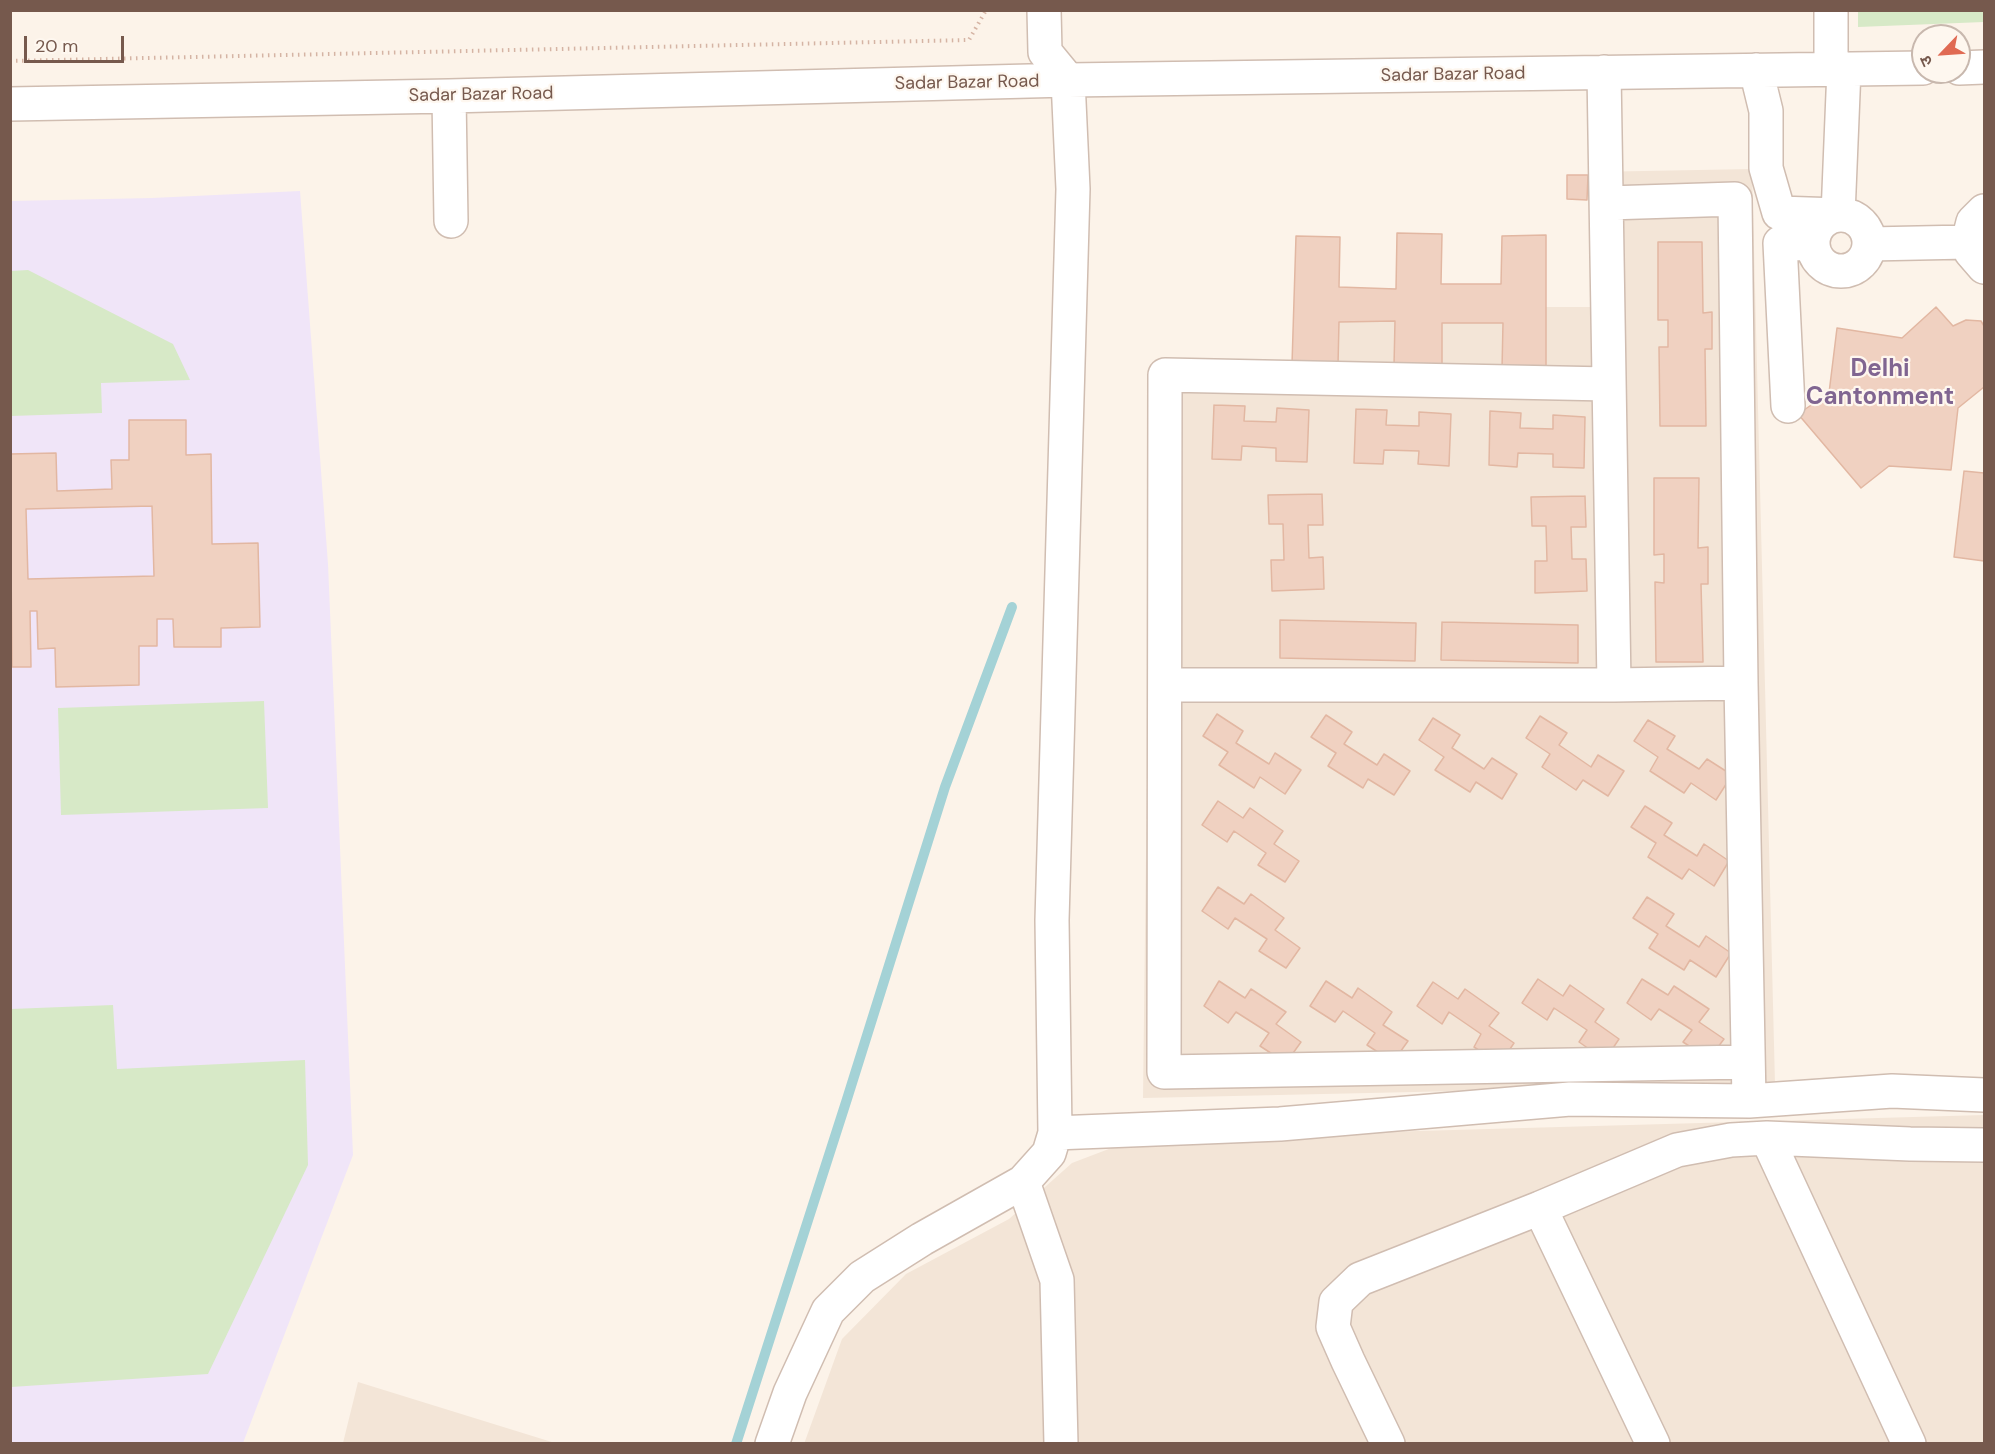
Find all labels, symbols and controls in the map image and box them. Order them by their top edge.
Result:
scale bar [27,24,128,62]
north arrow [1911,24,1971,84]
text: 20 m [35,34,78,58]
text: उ [1915,52,1938,70]
street label: Sadar Bazar Road [1380,63,1526,87]
street label: Sadar Bazar Road [894,71,1040,95]
street label: Sadar Bazar Road [408,83,554,107]
district label: Delhi Cantonment [1806,356,1954,412]

